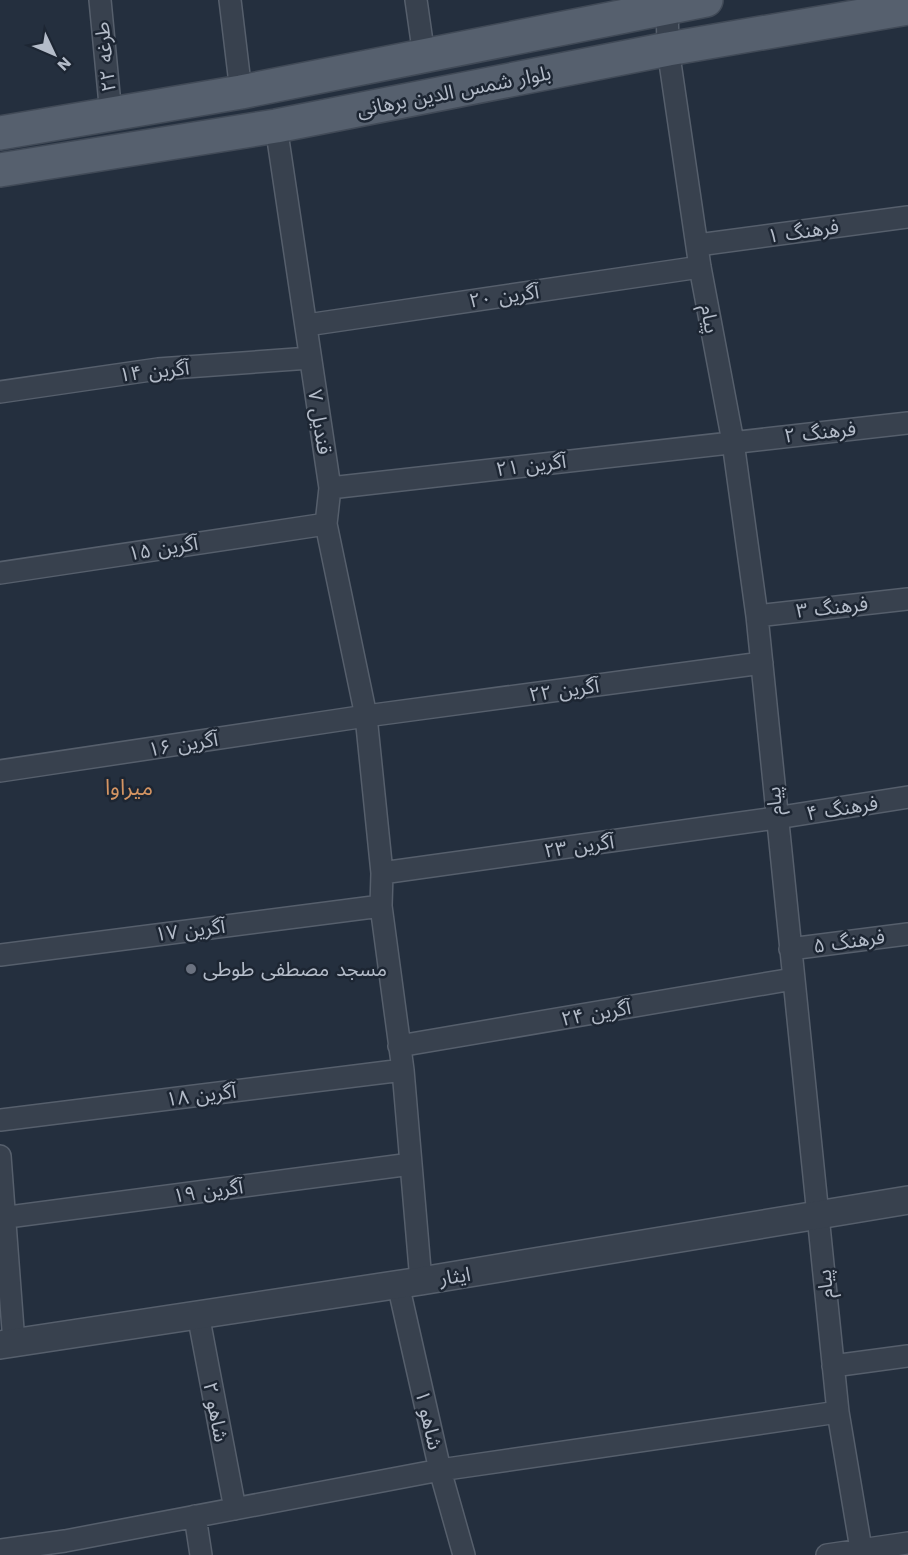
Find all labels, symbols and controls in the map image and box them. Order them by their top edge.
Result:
street label: طرغه ۲۲ [89,21,121,93]
north arrow [24,24,84,84]
text: N [53,53,75,75]
street label: بلوار شمس الدین برهانی [355,60,553,122]
street label: فرهنگ ۱ [766,214,840,248]
street label: آگرین ۲۰ [467,279,542,313]
street label: پیام [693,303,724,336]
street label: آگرین ۱۴ [118,355,191,387]
street label: ۷ قندیل [303,388,337,456]
street label: فرهنگ ۲ [783,416,857,448]
street label: آگرین ۲۱ [495,449,569,481]
street label: آگرین ۱۵ [126,530,201,565]
street label: فرهنگ ۳ [795,591,869,623]
street label: آگرین ۲۲ [527,673,602,707]
street label: آگرین ۱۶ [146,726,221,761]
district label: میراوا [105,775,153,800]
street label: پیام [761,785,790,816]
street label: فرهنگ ۴ [804,790,880,825]
street label: آگرین ۲۳ [542,829,617,863]
street label: آگرین ۱۷ [154,914,228,946]
street label: فرهنگ ۵ [812,924,886,958]
place label: مسجد مصطفی طوطی [203,957,387,981]
marker: مسجد مصطفی طوطی [184,962,198,976]
street label: آگرین ۲۴ [559,995,634,1031]
street label: آگرین ۱۸ [165,1079,239,1111]
street label: آگرین ۱۹ [171,1174,246,1208]
street label: ایثار [437,1262,472,1290]
street label: پیام [812,1268,841,1300]
street label: شاهو ۲ [198,1380,234,1444]
street label: شاهو ۱ [410,1388,448,1452]

